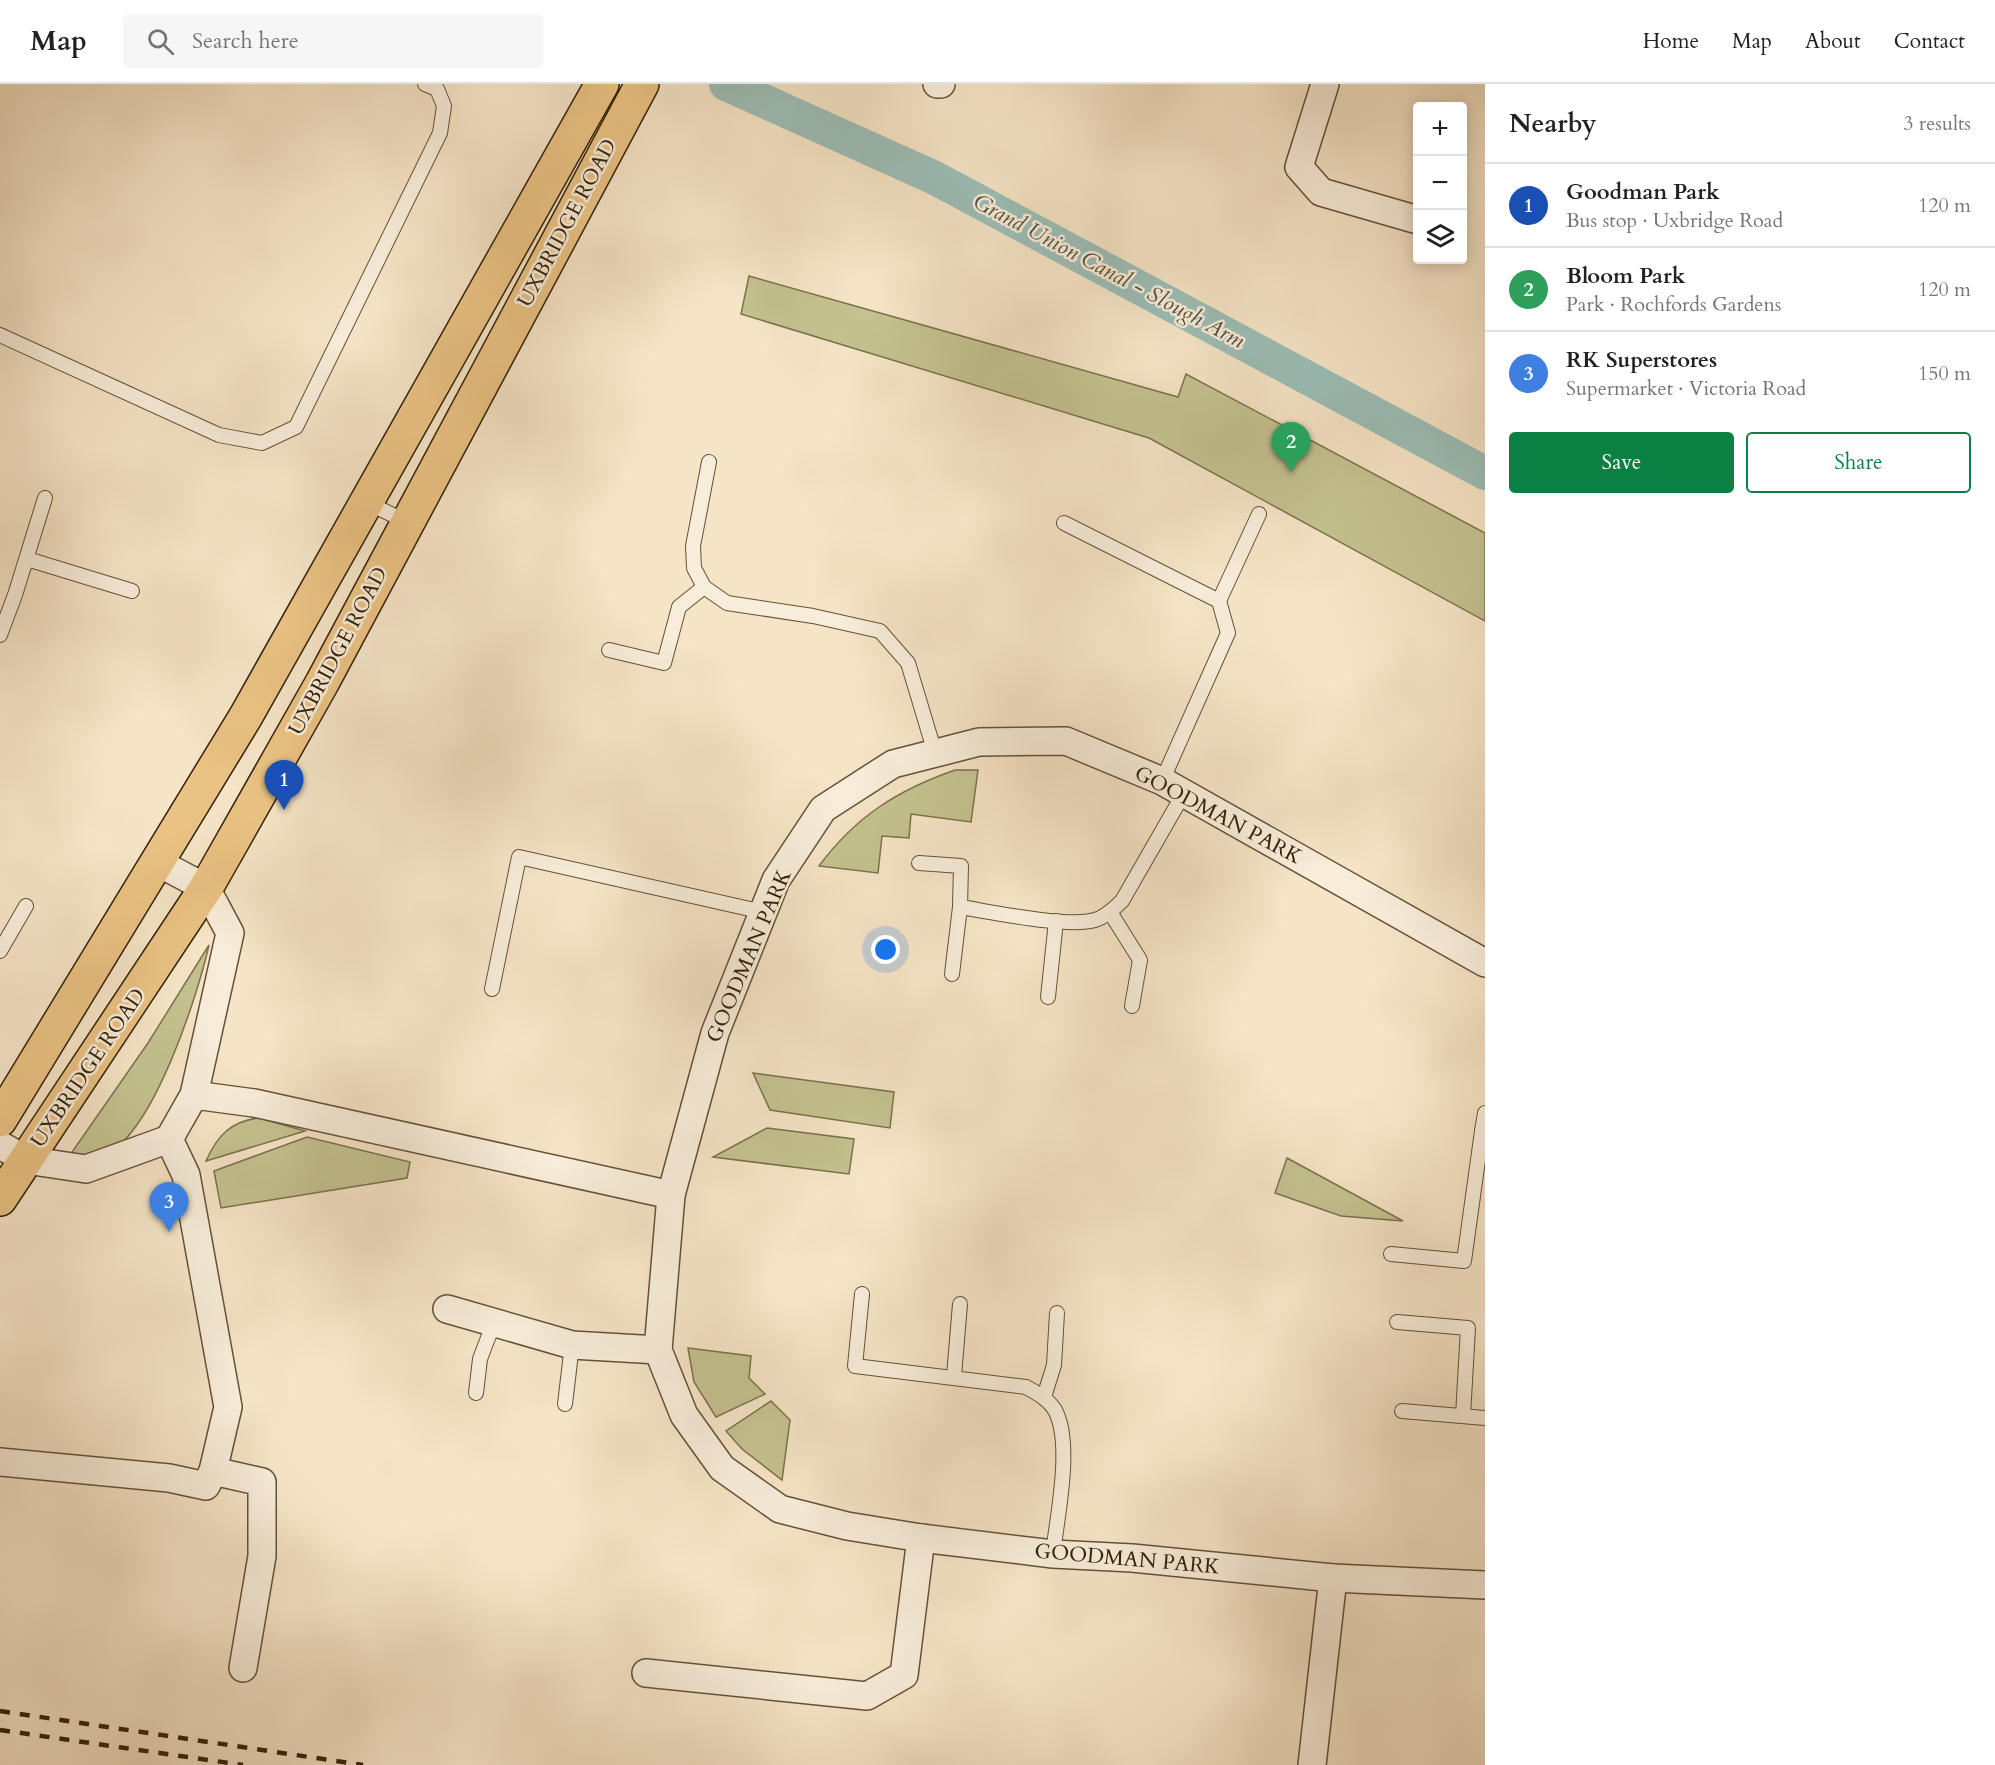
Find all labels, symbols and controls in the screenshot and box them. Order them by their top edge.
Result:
search box [123,14,543,68]
text: Map [30,22,87,60]
icon: search [144,25,177,58]
text: Search here [192,26,299,56]
text: Home [1643,27,1699,56]
text: Map [1732,27,1772,56]
text: About [1805,27,1861,56]
text: Contact [1894,27,1965,56]
map controls [1413,102,1467,264]
button: + [1413,102,1467,156]
text: Nearby [1509,106,1597,141]
text: 3 results [1903,110,1971,137]
street label: UXBRIDGE ROAD [510,134,624,312]
button: − [1413,156,1467,210]
text: Goodman Park [1566,177,1720,207]
water label: Grand Union Canal - Slough Arm [968,186,1250,356]
text: 1 [1523,192,1534,219]
text: 120 m [1918,192,1971,219]
text: Bus stop · Uxbridge Road [1566,207,1783,234]
button: layers [1413,210,1467,264]
text: Bloom Park [1566,261,1686,291]
text: 2 [1523,276,1534,303]
text: 120 m [1918,276,1971,303]
text: Park · Rochfords Gardens [1566,291,1782,318]
text: RK Superstores [1566,345,1717,375]
text: 3 [1523,360,1534,387]
text: 150 m [1918,360,1971,387]
text: Supermarket · Victoria Road [1566,375,1806,402]
pin: 2 [1272,422,1310,472]
button: Save [1509,432,1734,493]
button: Share [1746,432,1971,493]
street label: UXBRIDGE ROAD [281,562,395,740]
street label: GOODMAN PARK [1129,759,1307,872]
pin: 1 [264,760,304,810]
street label: GOODMAN PARK [699,864,799,1047]
your location [871,935,900,964]
street label: UXBRIDGE ROAD [24,983,152,1153]
pin: 3 [150,1182,188,1232]
street label: GOODMAN PARK [1033,1536,1221,1582]

